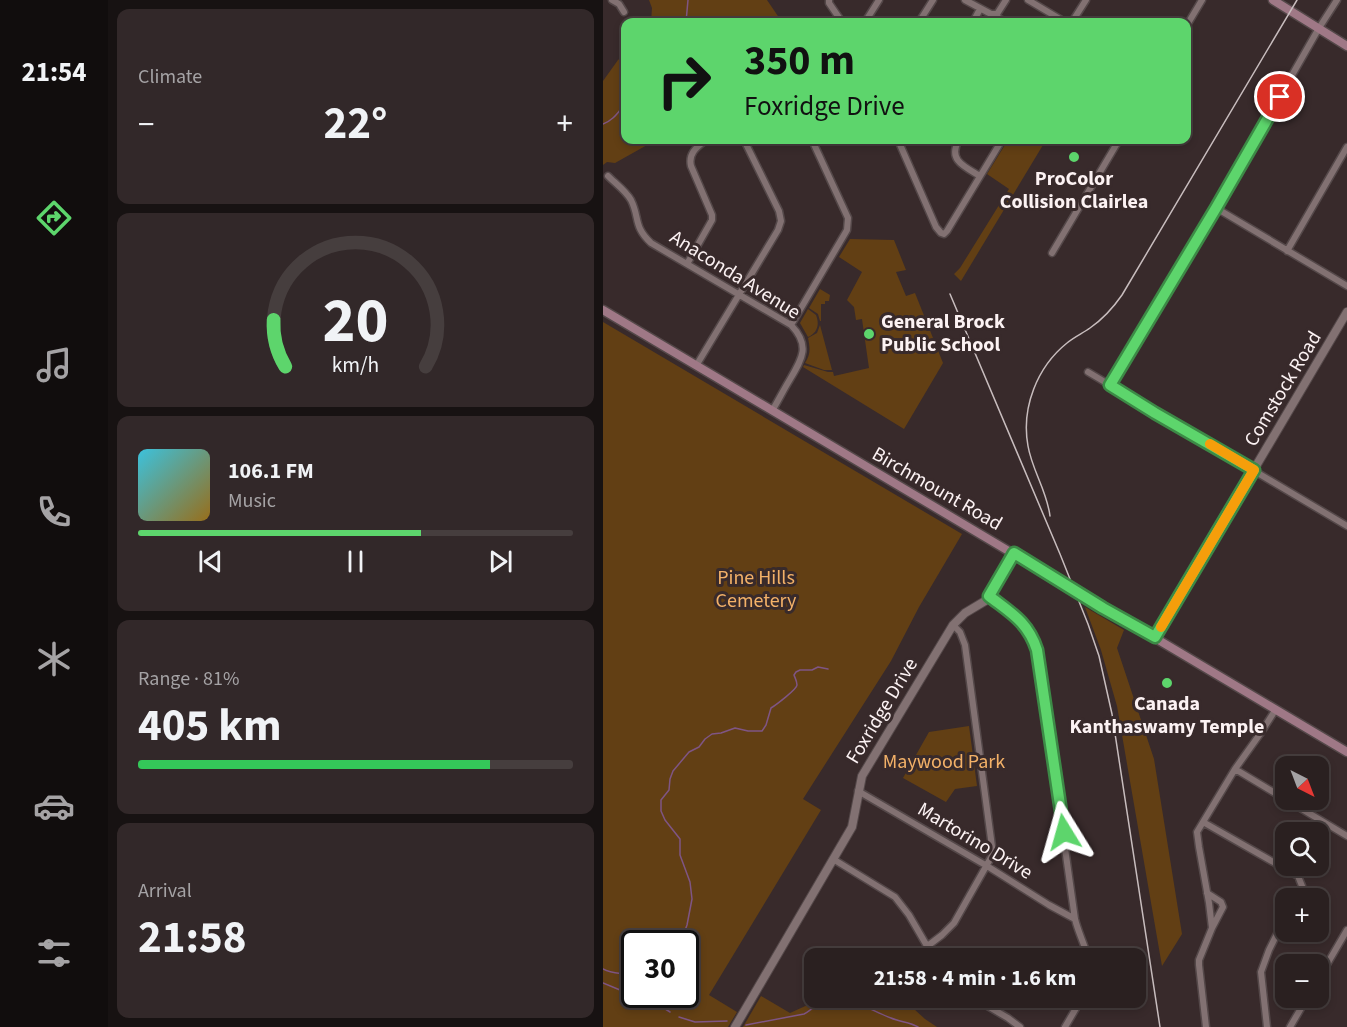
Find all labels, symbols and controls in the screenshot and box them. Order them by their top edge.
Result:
text: 350 m [744,31,855,91]
icon: right [645,42,723,120]
text: 21:54 [21,53,87,92]
text: Climate [138,63,202,91]
pin [1254,71,1305,122]
icon: arrive [1263,80,1296,113]
text: Foxridge Drive [744,87,905,126]
text: 22° [324,92,387,156]
text: − [138,101,154,148]
text: + [557,101,573,148]
marker: ProColor Collision Clairlea [1067,150,1081,164]
place label: ProColor Collision Clairlea [1000,165,1148,216]
icon: directions [33,197,75,239]
street label: Anaconda Avenue [664,224,806,326]
text: 20 [323,277,388,366]
place label: General Brock Public School [881,308,1005,359]
street label: Comstock Road [1237,326,1329,452]
marker: General Brock Public School [862,327,876,341]
icon: music [33,344,75,386]
text: km/h [332,350,379,381]
street label: Birchmount Road [867,440,1007,538]
text: 106.1 FM [228,455,314,487]
text: Music [228,487,276,515]
icon: phone [33,491,75,533]
icon: previous [194,545,227,578]
icon: pause [339,545,372,578]
icon: next [484,545,517,578]
park label: Pine Hills Cemetery [716,564,797,615]
icon: climate [33,638,75,680]
street label: Foxridge Drive [839,653,925,769]
text: Range · 81% [138,665,239,693]
marker: Canada Kanthaswamy Temple [1160,676,1174,690]
place label: Canada Kanthaswamy Temple [1070,690,1264,741]
text: 405 km [138,694,282,758]
park label: Maywood Park [883,748,1005,776]
north arrow [1275,756,1329,810]
map controls [1275,756,1329,1008]
icon: car [33,785,75,827]
street label: Martorino Drive [912,796,1038,886]
position arrow [1032,800,1096,864]
button: search [1275,822,1329,876]
text: Arrival [138,877,192,905]
button: + [1275,888,1329,942]
text: 21:58 [138,906,247,970]
speed limit sign: 30 [621,930,699,1008]
icon: filters [33,932,75,974]
button: − [1275,954,1329,1008]
text: 21:58 · 4 min · 1.6 km [874,962,1076,994]

